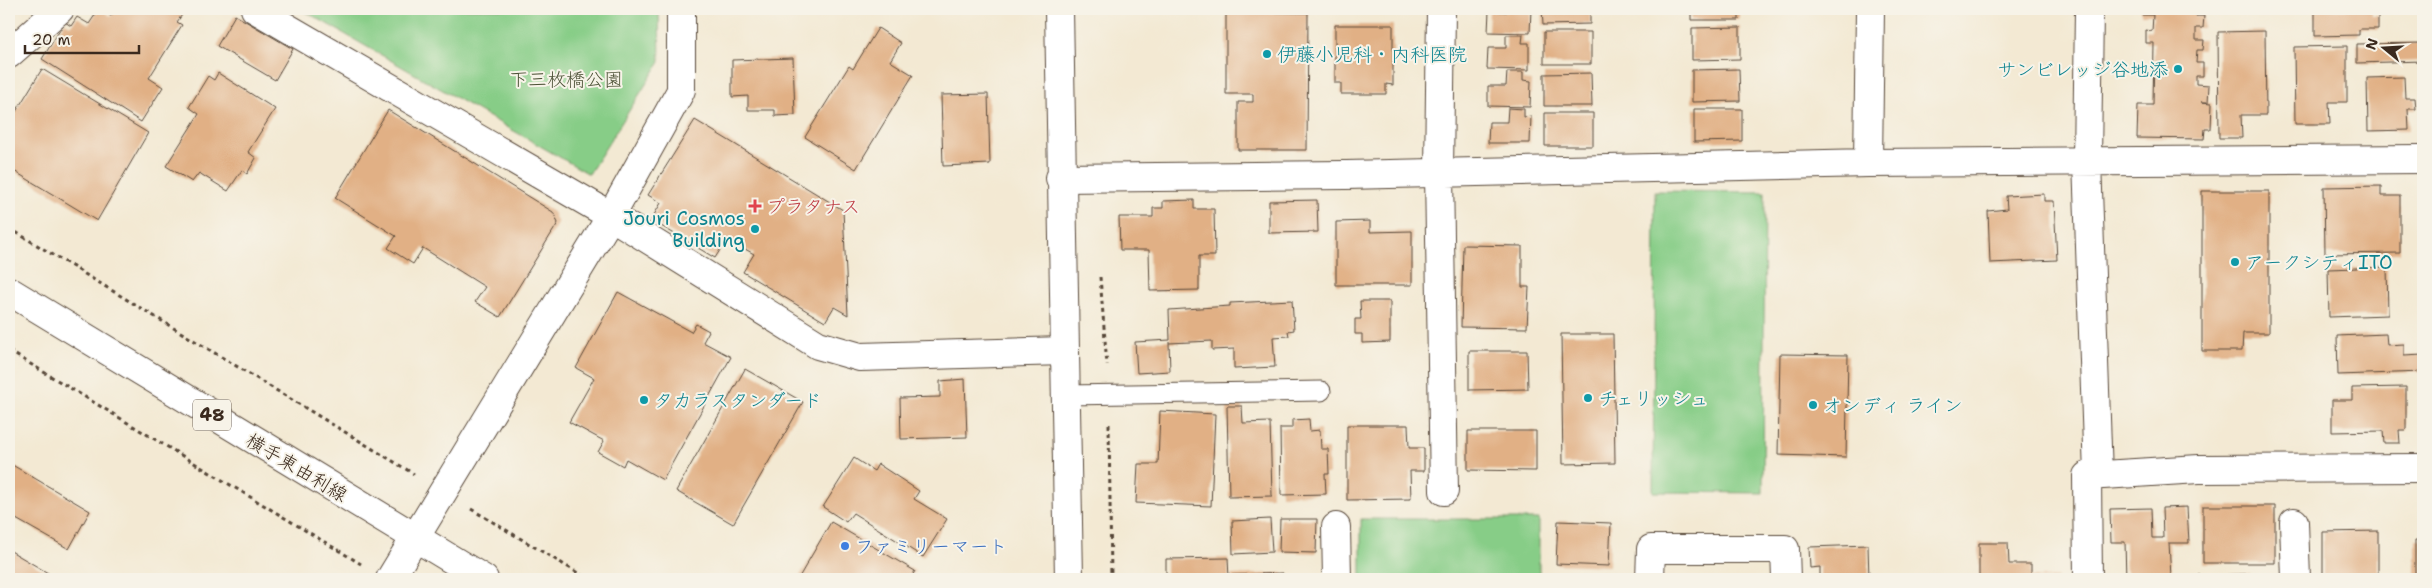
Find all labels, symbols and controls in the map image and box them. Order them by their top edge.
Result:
scale bar [25,22,139,54]
north arrow [2360,22,2410,72]
text: 20 m [32,30,71,50]
text: N [2361,36,2382,52]
place label: 伊藤小児科・内科医院 [1277,42,1467,67]
marker: 伊藤小児科・内科医院 [1261,48,1273,60]
place label: サンビレッジ谷地添 [1997,57,2168,82]
marker: サンビレッジ谷地添 [2172,63,2184,75]
park label: 下三枚橋公園 [509,67,623,92]
place label: プラタナス [766,194,860,219]
marker: プラタナス [748,199,762,213]
place label: Jouri Cosmos Building [623,206,745,253]
marker: Jouri Cosmos Building [749,223,761,235]
place label: アークシティITO [2245,250,2393,275]
marker: アークシティITO [2229,256,2241,268]
place label: チェリッシュ [1598,386,1709,411]
place label: タカラスタンダード [654,388,822,413]
marker: チェリッシュ [1582,392,1594,404]
place label: オンディ ライン [1823,393,1963,418]
marker: タカラスタンダード [638,394,650,406]
marker: オンディ ライン [1807,399,1819,411]
road number: 48 [193,400,231,430]
street label: 横手東由利線 [241,427,352,508]
place label: ファミリーマート [855,534,1007,559]
marker: ファミリーマート [839,540,851,552]

